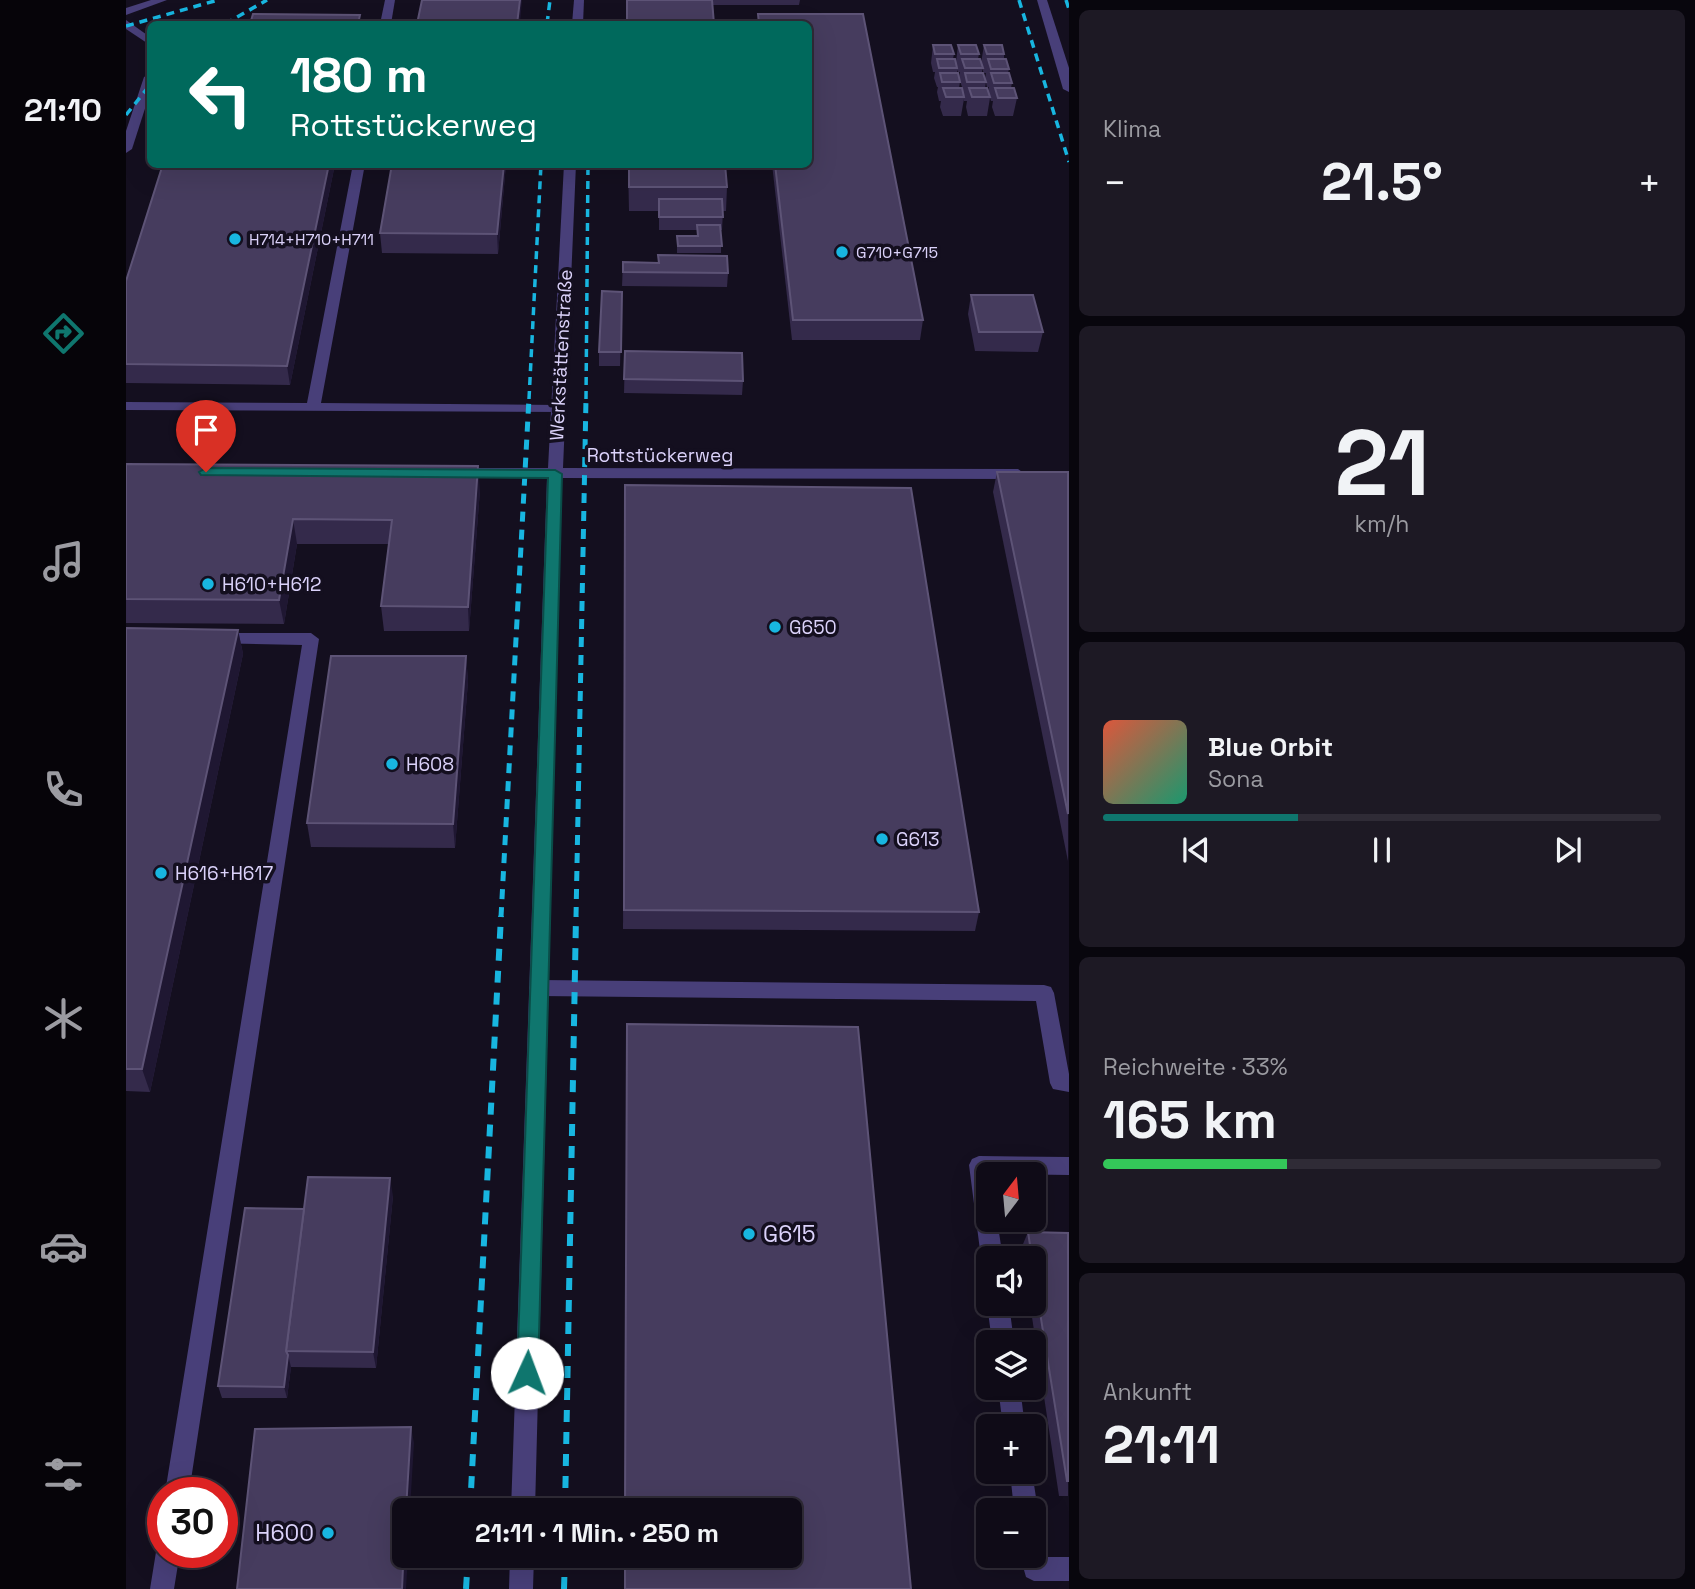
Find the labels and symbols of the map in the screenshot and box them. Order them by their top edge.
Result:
place label: H714+H710+H711 [249,229,374,250]
marker: H714+H710+H711 [227,231,243,247]
place label: G710+G715 [856,242,938,263]
marker: G710+G715 [834,244,850,260]
street label: Werkstättenstraße [544,269,578,441]
pin [176,400,236,472]
street label: Rottstückerweg [587,443,733,468]
place label: H610+H612 [222,572,321,597]
marker: H610+H612 [200,576,216,592]
place label: G650 [789,615,837,640]
marker: G650 [767,619,783,635]
place label: H608 [406,752,454,777]
marker: H608 [384,756,400,772]
place label: G613 [896,827,940,852]
marker: G613 [874,831,890,847]
place label: H616+H617 [175,861,273,886]
marker: H616+H617 [153,865,169,881]
north arrow [976,1162,1046,1232]
place label: G615 [763,1219,816,1249]
marker: G615 [741,1226,757,1242]
position arrow [490,1336,564,1410]
speed limit sign: 30 [147,1477,238,1568]
place label: H600 [255,1518,314,1548]
marker: H600 [320,1525,336,1541]

